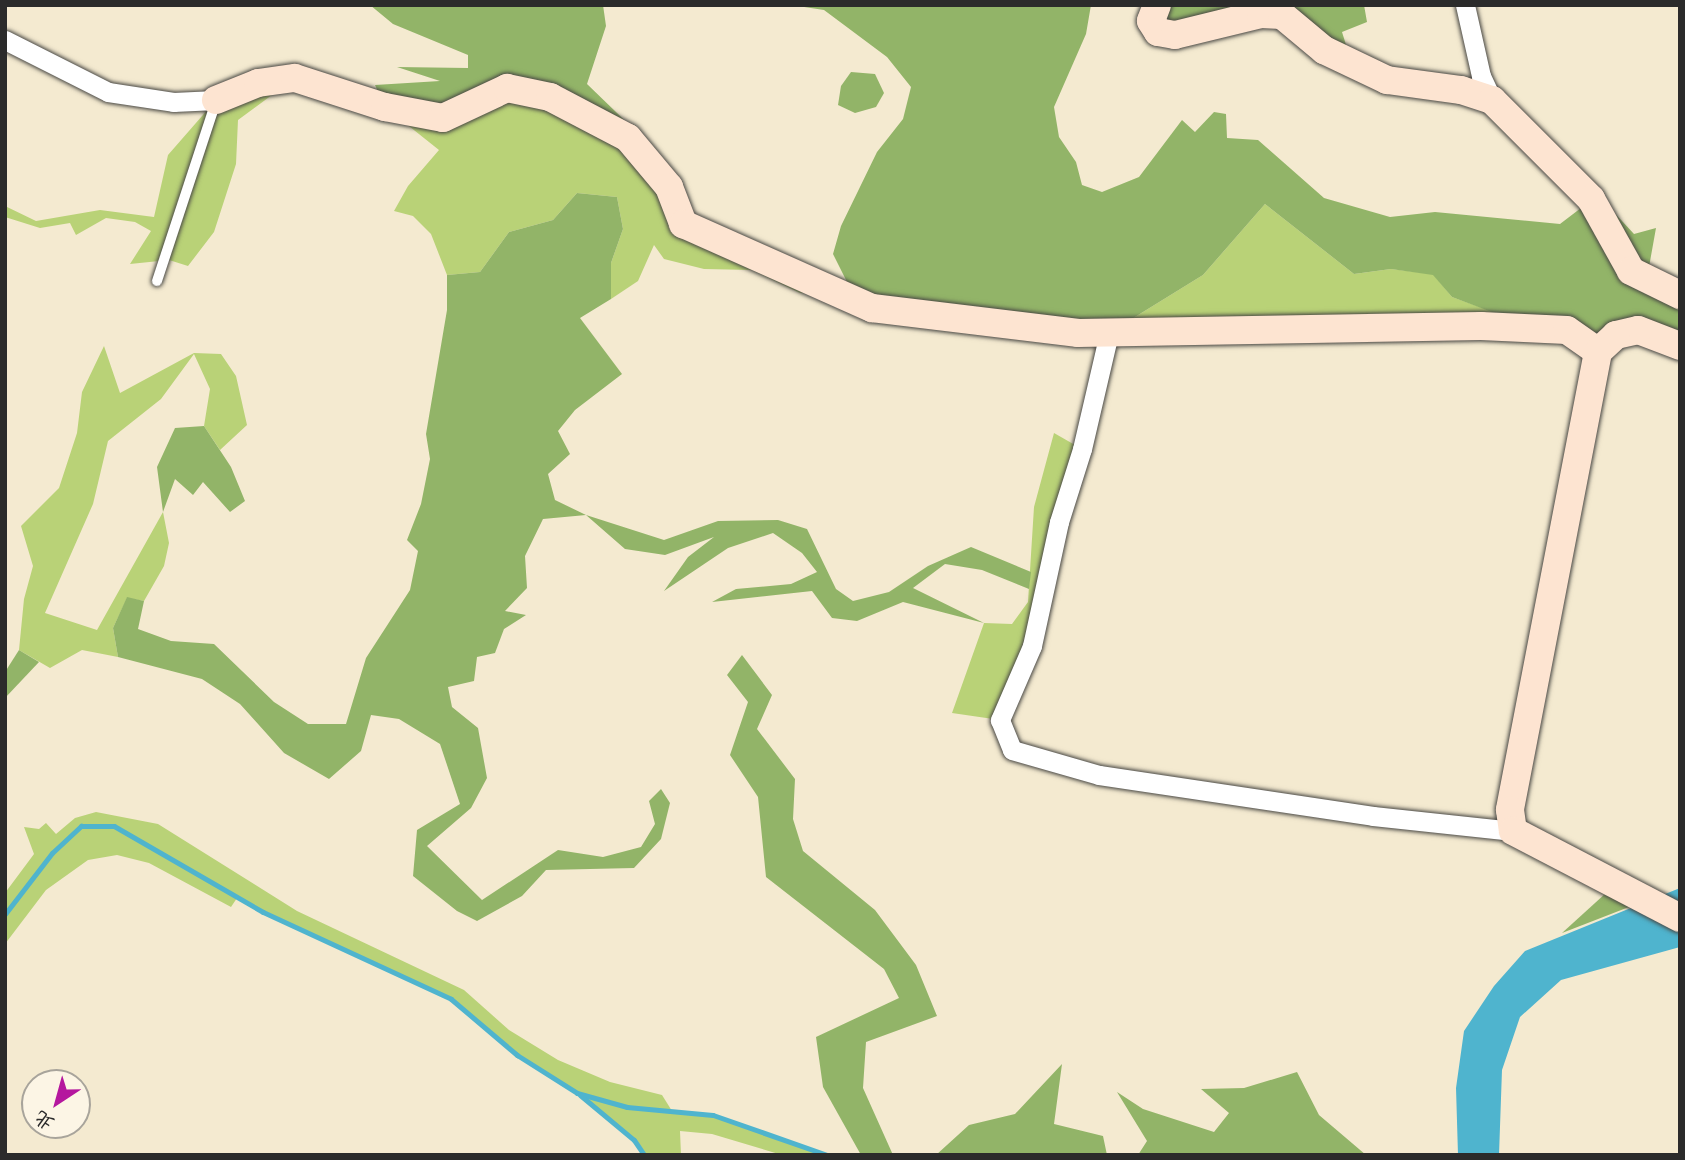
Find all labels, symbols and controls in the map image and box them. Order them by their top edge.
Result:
north arrow [21,1069,91,1139]
text: 北 [28,1102,61,1137]

